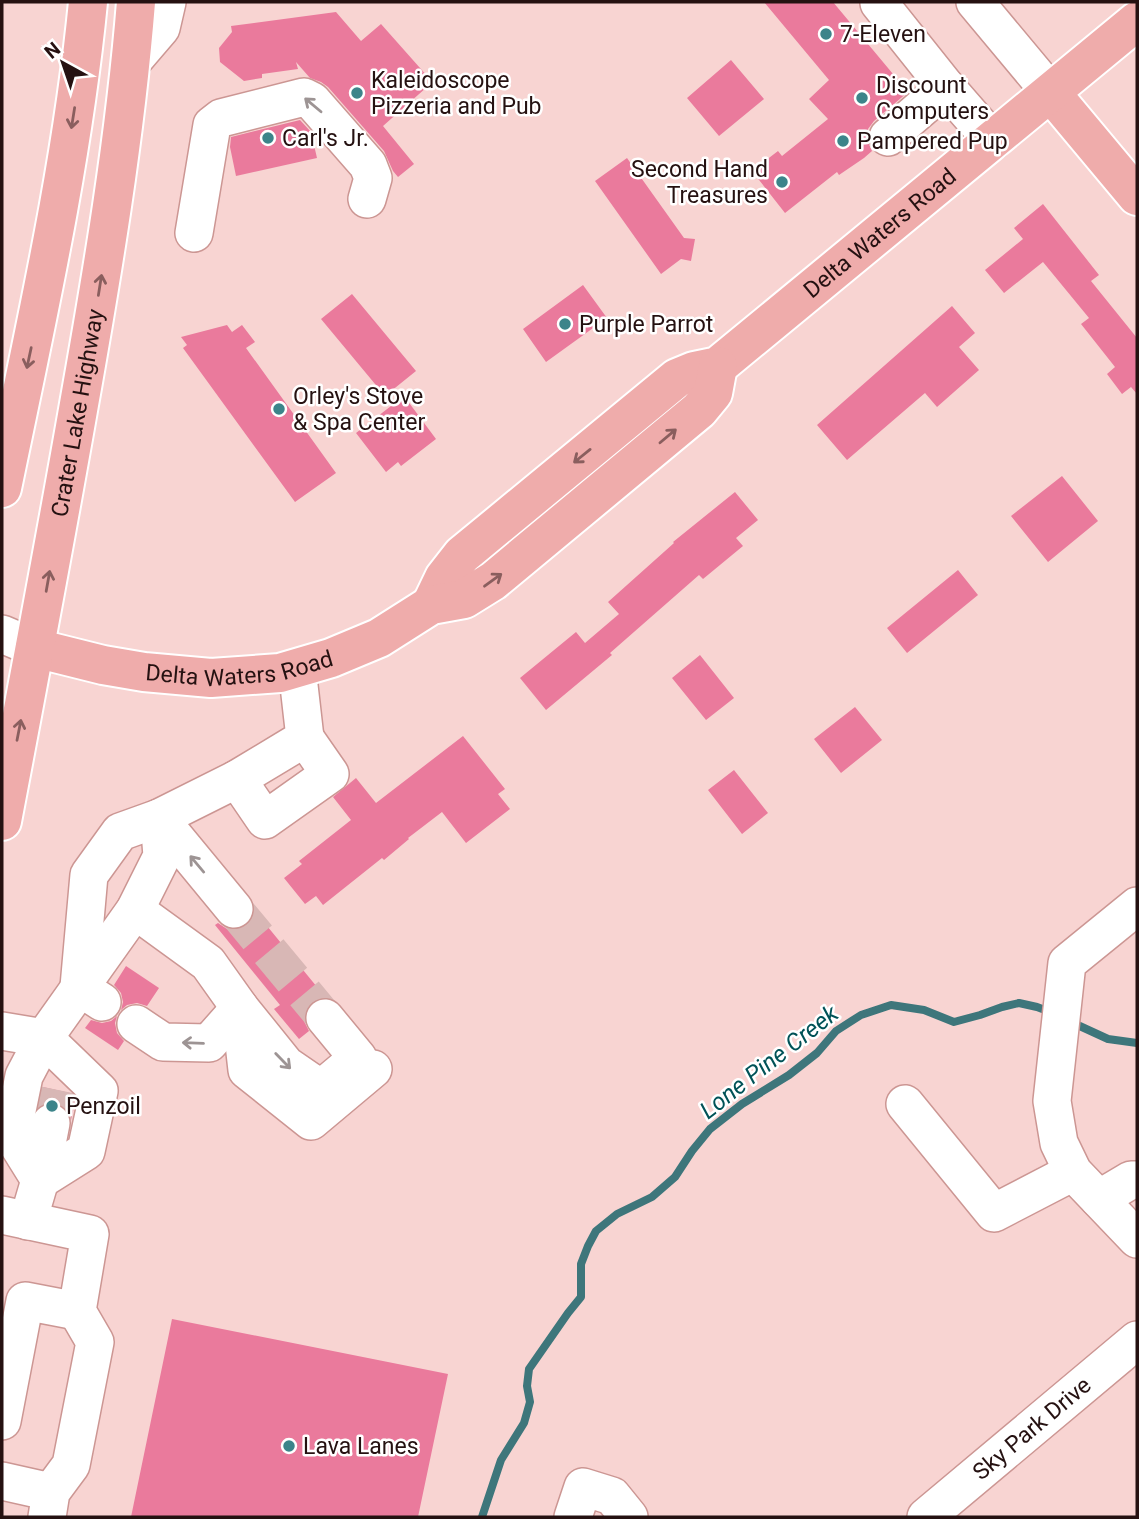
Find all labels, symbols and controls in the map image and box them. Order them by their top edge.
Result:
place label: 7-Eleven [840,21,926,48]
marker: 7-Eleven [818,26,834,42]
north arrow [28,28,98,98]
text: N [40,37,65,63]
place label: Kaleidoscope Pizzeria and Pub [371,67,542,120]
place label: Discount Computers [876,72,989,125]
marker: Kaleidoscope Pizzeria and Pub [349,85,365,101]
marker: Discount Computers [854,90,870,106]
one-way arrow [304,97,322,113]
one-way arrow [66,106,79,129]
place label: Carl's Jr. [282,125,369,152]
place label: Pampered Pup [857,128,1008,155]
marker: Carl's Jr. [260,130,276,146]
marker: Pampered Pup [835,133,851,149]
place label: Second Hand Treasures [631,156,768,209]
street label: Delta Waters Road [798,162,961,303]
marker: Second Hand Treasures [774,174,790,190]
one-way arrow [94,274,107,297]
street label: Crater Lake Highway [46,307,109,519]
place label: Purple Parrot [579,311,713,338]
marker: Purple Parrot [557,316,573,332]
one-way arrow [21,346,35,369]
place label: Orley's Stove & Spa Center [293,383,425,436]
marker: Orley's Stove & Spa Center [271,401,287,417]
one-way arrow [659,428,677,444]
one-way arrow [574,448,592,464]
one-way arrow [42,570,55,593]
one-way arrow [483,573,502,587]
street label: Delta Waters Road [145,645,336,692]
one-way arrow [13,719,27,742]
one-way arrow [189,855,205,873]
water label: Lone Pine Creek [694,999,845,1125]
one-way arrow [182,1036,205,1049]
one-way arrow [275,1052,292,1069]
place label: Penzoil [66,1093,141,1120]
marker: Penzoil [44,1098,60,1114]
street label: Sky Park Drive [967,1371,1096,1485]
place label: Lava Lanes [303,1433,419,1460]
marker: Lava Lanes [281,1438,297,1454]

